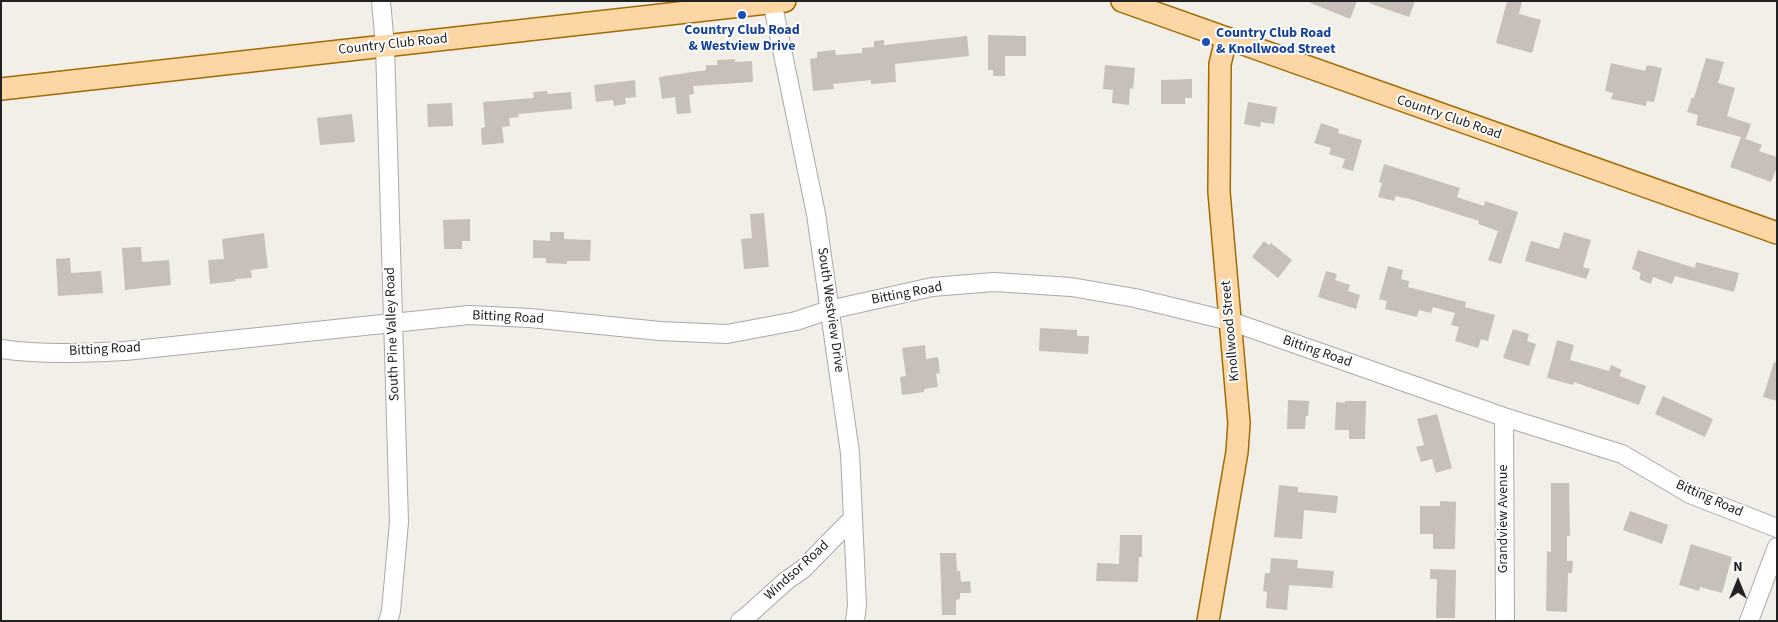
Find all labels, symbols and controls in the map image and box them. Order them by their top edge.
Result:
marker: Country Club Road & Westview Drive [736,9,748,21]
place label: Country Club Road & Westview Drive [684,23,800,56]
place label: Country Club Road & Knollwood Street [1216,26,1336,58]
street label: Country Club Road [337,31,449,59]
marker: Country Club Road & Knollwood Street [1200,36,1212,48]
street label: Country Club Road [1394,92,1504,144]
street label: South Westview Drive [813,246,847,374]
street label: South Pine Valley Road [382,267,404,401]
street label: Bitting Road [870,279,944,309]
street label: Knollwood Street [1218,280,1244,382]
street label: Bitting Road [472,308,544,328]
street label: Bitting Road [1280,332,1354,372]
street label: Bitting Road [69,340,141,360]
street label: Grandview Avenue [1496,465,1512,573]
street label: Bitting Road [1673,477,1745,521]
street label: Windsor Road [761,538,833,604]
north arrow [1713,557,1763,607]
text: N [1733,557,1743,577]

